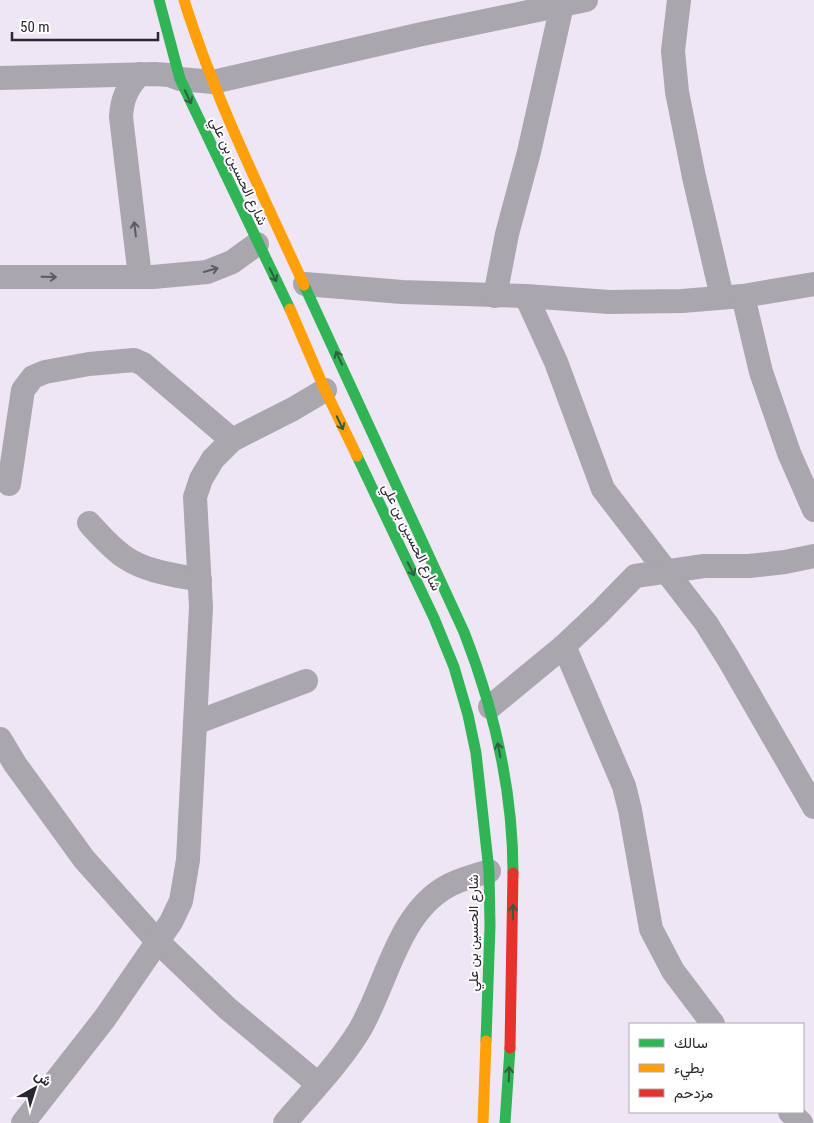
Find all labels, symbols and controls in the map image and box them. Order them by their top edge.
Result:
scale bar [12,10,159,42]
text: 50 m [20,18,50,36]
one-way arrow [183,89,193,104]
street label: شارع الحسين بن علي [203,115,271,229]
one-way arrow [130,221,140,237]
one-way arrow [202,264,218,274]
one-way arrow [269,267,278,282]
one-way arrow [40,272,56,282]
one-way arrow [334,351,343,366]
one-way arrow [336,415,346,430]
street label: شارع الحسين بن علي [376,481,445,595]
one-way arrow [407,561,416,576]
one-way arrow [494,743,503,759]
street label: شارع الحسين بن علي [465,874,485,992]
one-way arrow [508,904,517,920]
legend [629,1023,804,1113]
text: سالك [674,1034,708,1052]
text: بطيء [674,1059,704,1081]
north arrow [10,1063,60,1113]
text: ش [31,1066,55,1090]
one-way arrow [504,1067,513,1083]
text: مزدحم [674,1084,713,1103]

